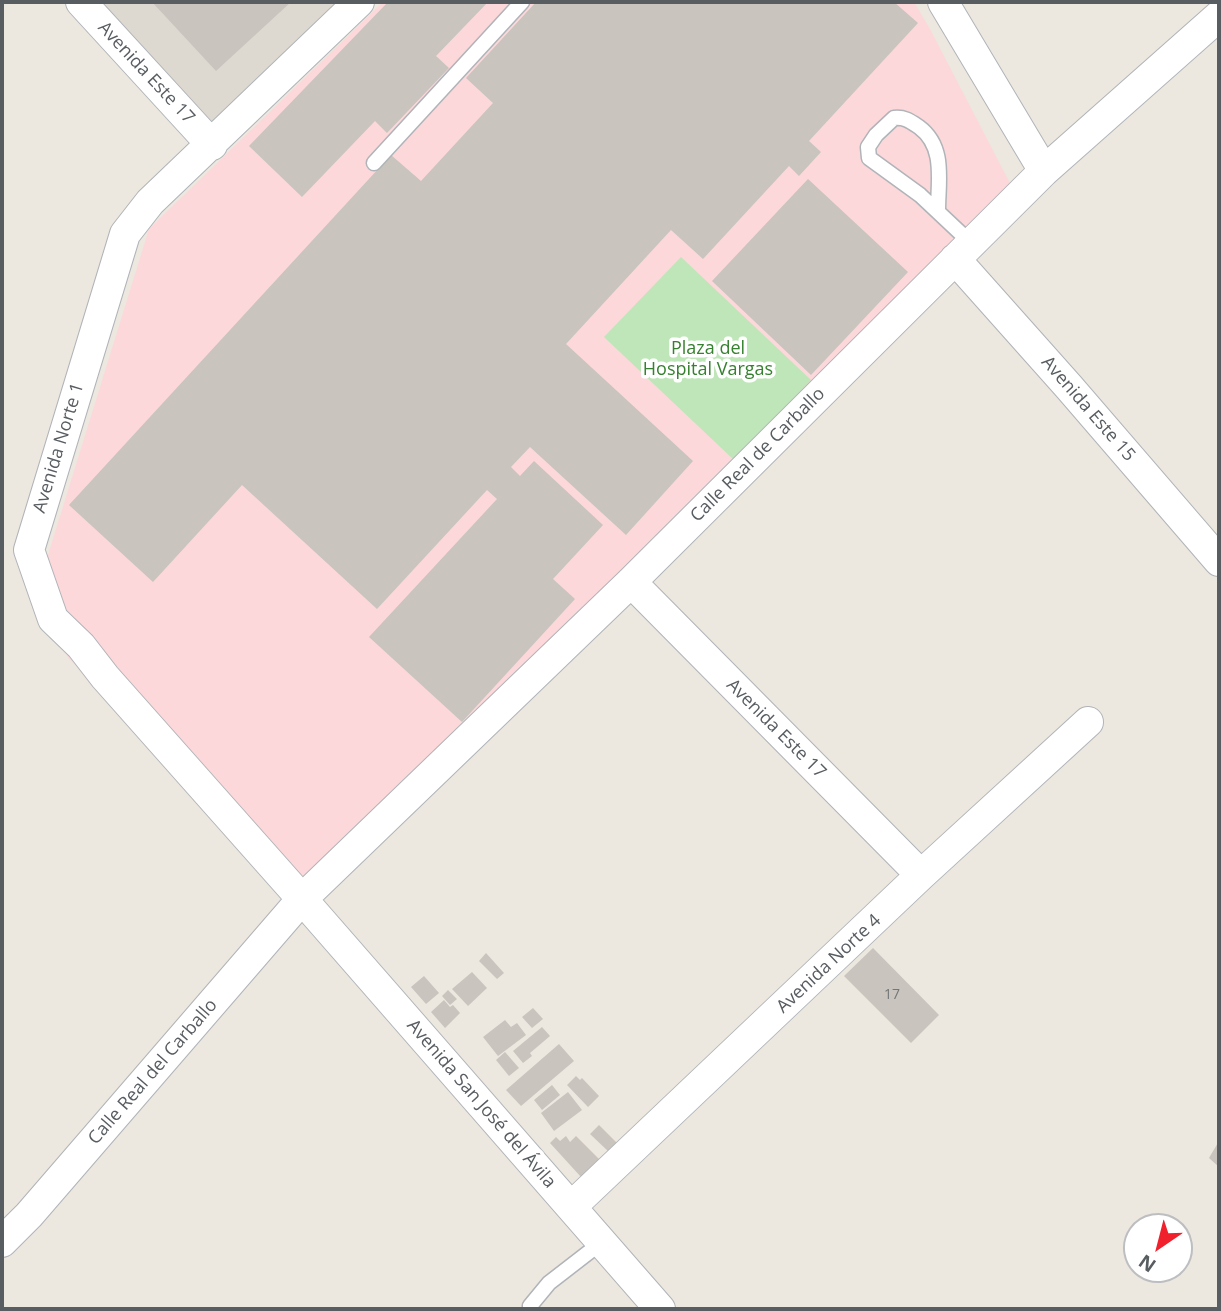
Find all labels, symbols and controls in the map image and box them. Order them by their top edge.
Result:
street label: Avenida Este 17 [93,17,199,129]
park label: Plaza del Hospital Vargas [643,338,773,380]
street label: Avenida Este 15 [1037,352,1139,466]
street label: Avenida Norte 1 [29,380,89,516]
street label: Calle Real de Carballo [686,383,830,527]
street label: Avenida Este 17 [722,675,830,783]
street label: Avenida Norte 4 [772,910,886,1018]
house number: 17 [884,987,900,1003]
street label: Calle Real del Carballo [84,995,222,1149]
street label: Avenida San José del Ávila [402,1015,560,1193]
north arrow [1123,1213,1193,1283]
text: N [1133,1248,1161,1279]

